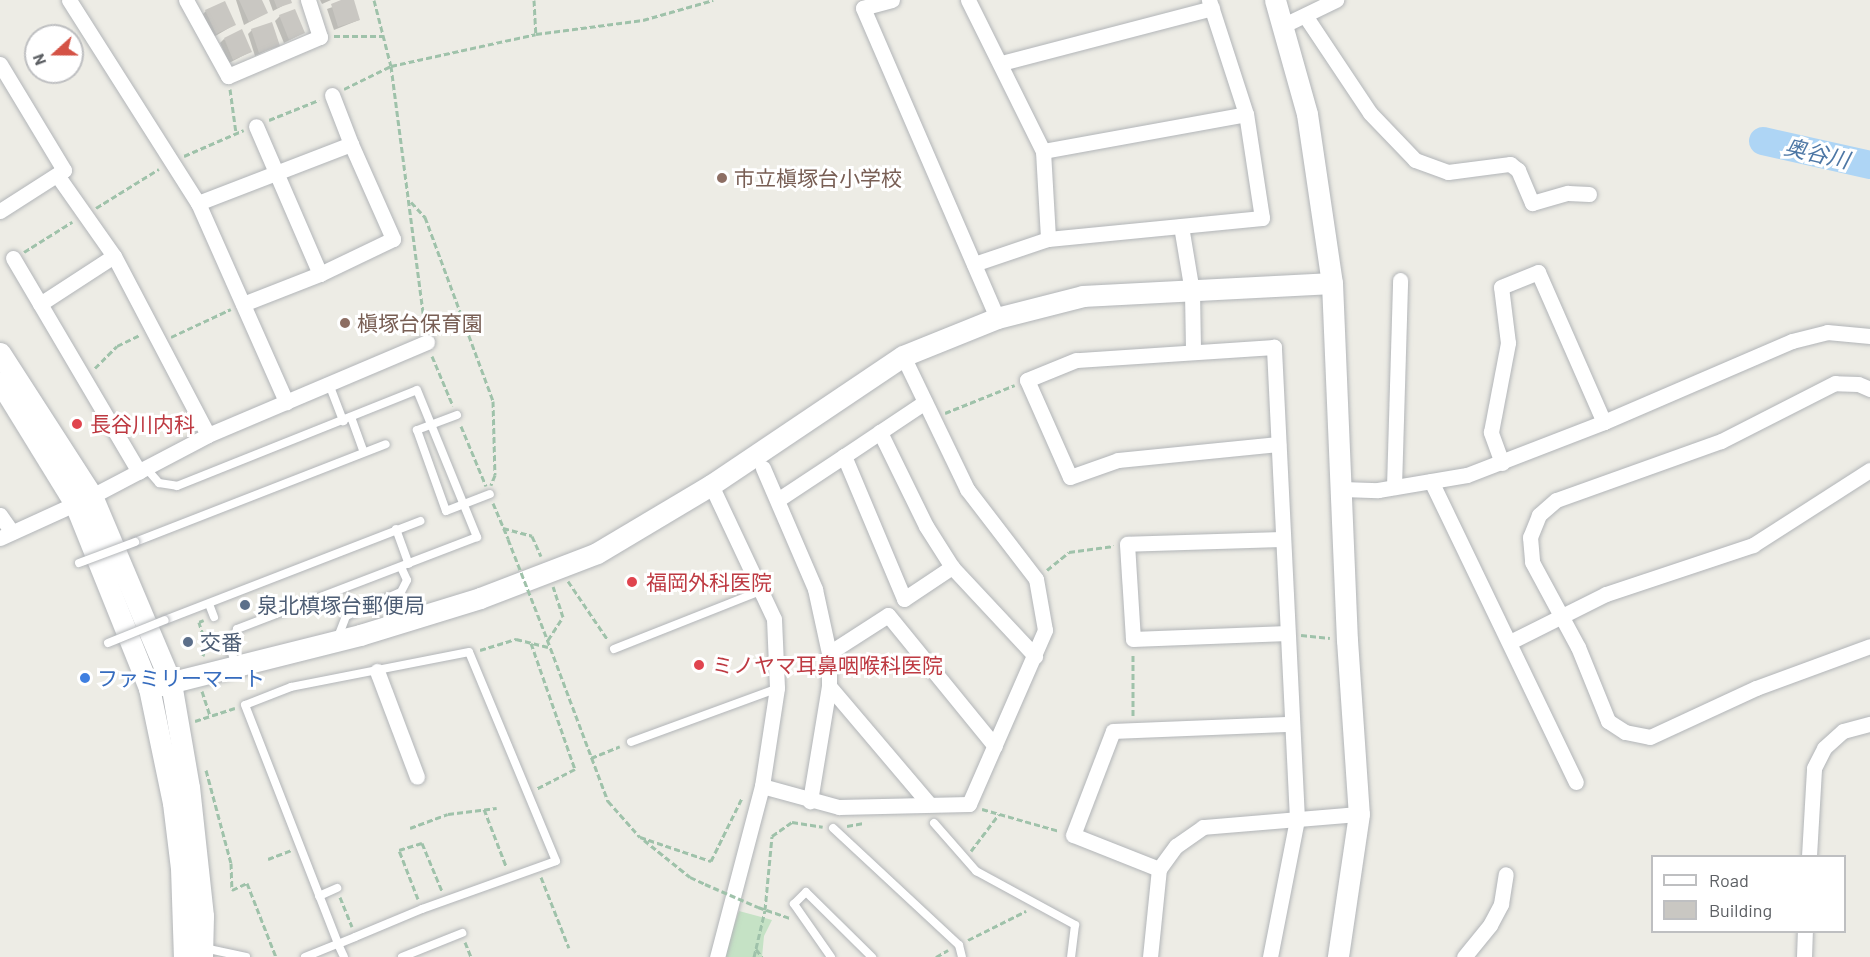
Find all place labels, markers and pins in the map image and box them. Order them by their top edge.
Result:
place label: 市立槇塚台小学校 [734,165,902,191]
marker: 市立槇塚台小学校 [715,171,729,185]
place label: 槇塚台保育園 [357,310,483,336]
marker: 槇塚台保育園 [338,316,352,330]
place label: 長谷川内科 [90,411,195,437]
marker: 長谷川内科 [68,415,86,433]
place label: 福岡外科医院 [646,569,772,595]
marker: 福岡外科医院 [623,573,641,591]
place label: 泉北槙塚台郵便局 [257,592,425,618]
marker: 泉北槙塚台郵便局 [238,598,252,612]
place label: 交番 [200,629,242,655]
marker: 交番 [181,635,195,649]
place label: ミノヤマ耳鼻咽喉科医院 [712,652,943,678]
marker: ミノヤマ耳鼻咽喉科医院 [690,656,708,674]
place label: ファミリーマート [97,665,265,691]
marker: ファミリーマート [78,671,92,685]

